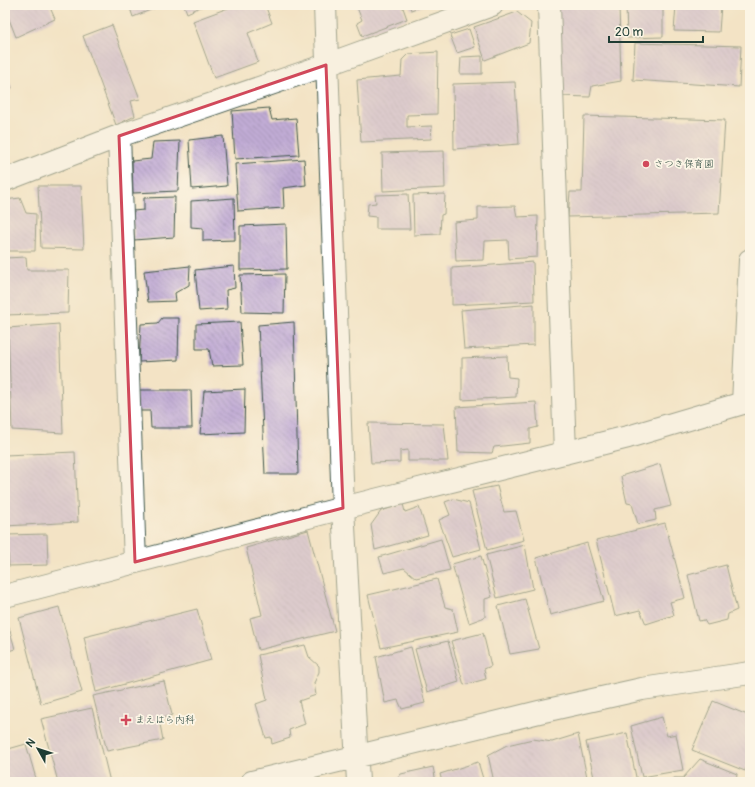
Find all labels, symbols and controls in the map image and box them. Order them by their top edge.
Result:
scale bar [609,18,703,44]
text: 20 m [615,25,644,40]
place label: さつき保育園 [654,158,714,170]
marker: さつき保育園 [641,159,651,169]
marker: まえはら内科 [120,714,132,726]
place label: まえはら内科 [135,714,195,726]
north arrow [18,729,58,769]
text: N [23,736,38,750]

